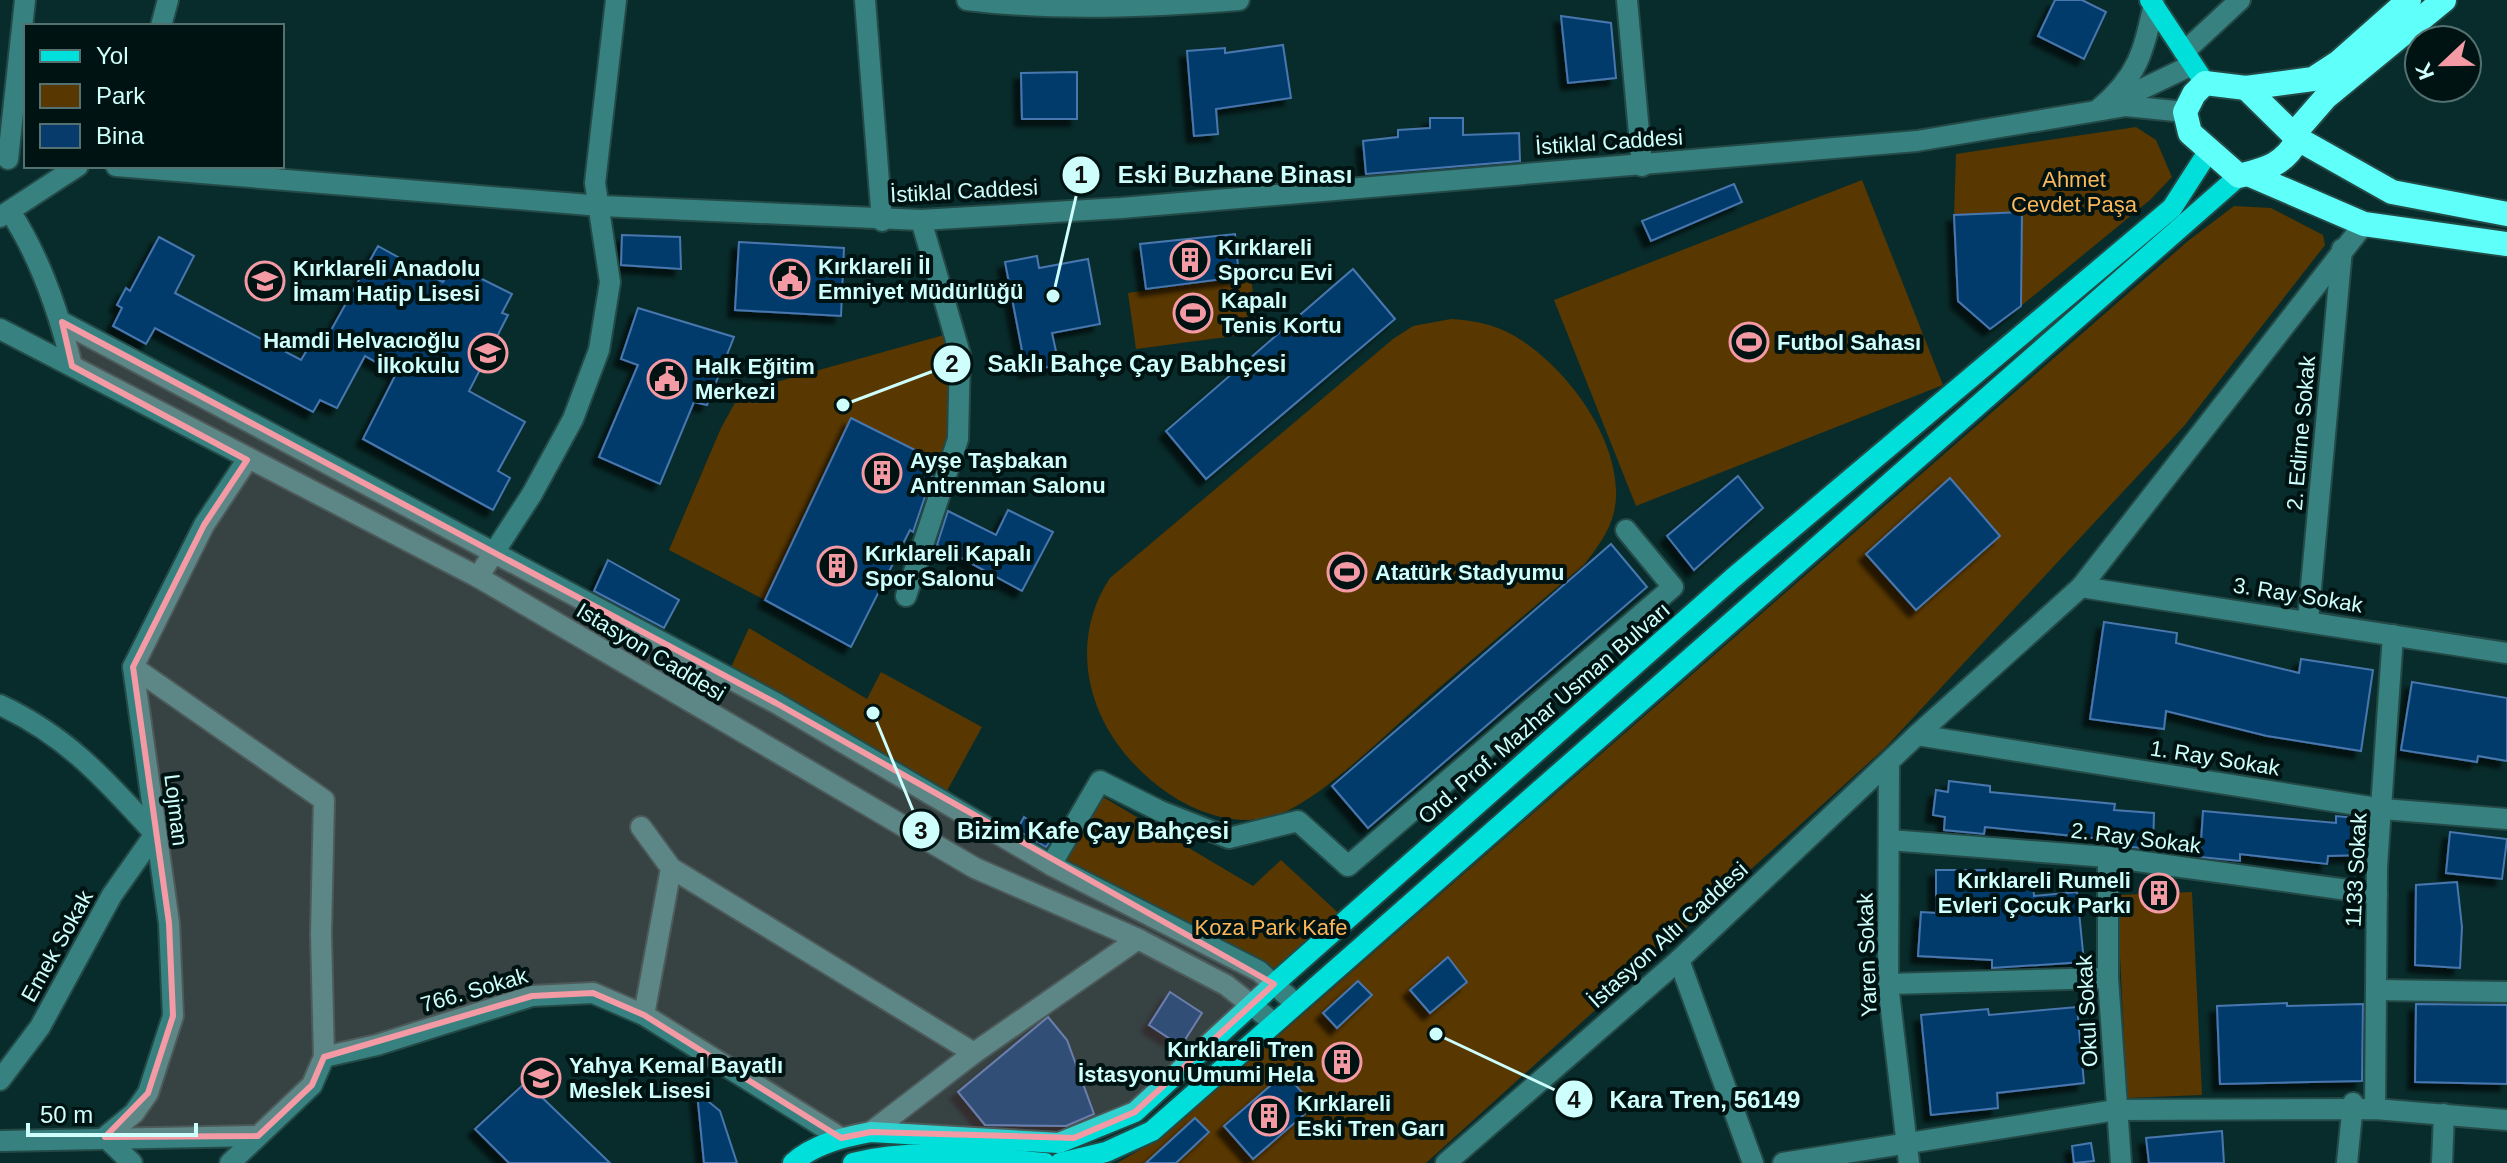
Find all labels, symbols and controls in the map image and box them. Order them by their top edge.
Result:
legend [24,24,284,168]
north arrow [2403,24,2483,104]
text: Yol [96,42,128,69]
text: K [2410,59,2439,83]
text: Park [96,82,146,109]
text: Bina [96,122,145,149]
street label: İstiklal Caddesi [1534,124,1684,160]
callout: Eski Buzhane Binası [1061,151,1368,199]
text: 1 [1074,161,1088,188]
text: Eski Buzhane Binası [1118,161,1352,188]
park label: Ahmet Cevdet Paşa [2011,167,2138,217]
street label: İstiklal Caddesi [889,175,1039,207]
place label: Kırklareli Sporcu Evi [1218,235,1333,285]
building icon: Kırklareli Sporcu Evi [1169,239,1211,281]
place label: Kırklareli İl Emniyet Müdürlüğü [818,254,1023,304]
place label: Kırklareli Anadolu İmam Hatip Lisesi [293,256,480,306]
public building icon: Kırklareli İl Emniyet Müdürlüğü [769,258,811,300]
school or university icon: Kırklareli Anadolu İmam Hatip Lisesi [244,260,286,302]
place label: Kapalı Tenis Kortu [1221,288,1342,338]
sports icon: Kapalı Tenis Kortu [1172,292,1214,334]
sports icon: Futbol Sahası [1728,321,1770,363]
place label: Hamdi Helvacıoğlu İlkokulu [263,328,460,378]
place label: Futbol Sahası [1777,330,1921,355]
school or university icon: Hamdi Helvacıoğlu İlkokulu [467,332,509,374]
callout: Saklı Bahçe Çay Babhçesi [932,340,1303,388]
text: 2 [945,350,959,377]
text: Saklı Bahçe Çay Babhçesi [988,350,1286,377]
place label: Halk Eğitim Merkezi [695,354,815,404]
street label: 2. Edirne Sokak [2282,354,2320,511]
public building icon: Halk Eğitim Merkezi [646,358,688,400]
place label: Ayşe Taşbakan Antrenman Salonu [910,448,1106,498]
building icon: Ayşe Taşbakan Antrenman Salonu [861,452,903,494]
place label: Kırklareli Kapalı Spor Salonu [865,541,1031,591]
building icon: Kırklareli Kapalı Spor Salonu [816,545,858,587]
sports icon: Atatürk Stadyumu [1326,551,1368,593]
place label: Atatürk Stadyumu [1375,560,1564,585]
street label: 3. Ray Sokak [2231,572,2366,618]
street label: Ord. Prof. Mazhar Usman Bulvarı [1413,597,1675,829]
street label: Istasyon Caddesi [572,598,730,706]
street label: 1. Ray Sokak [2148,735,2283,781]
street label: Lojman [159,773,193,847]
callout: Bizim Kafe Çay Bahçesi [901,806,1245,854]
street label: 1133 Sokak [2341,811,2372,928]
text: 3 [914,817,928,844]
text: Bizim Kafe Çay Bahçesi [957,817,1229,844]
street label: 2. Ray Sokak [2070,818,2203,859]
street label: İstasyon Altı Caddesi [1583,857,1753,1013]
place label: Kırklareli Rumeli Evleri Çocuk Parkı [1938,868,2131,918]
building icon: Kırklareli Rumeli Evleri Çocuk Parkı [2138,872,2180,914]
street label: Emek Sokak [16,885,98,1006]
street label: Yaren Sokak [1852,891,1882,1018]
park label: Koza Park Kafe [1195,915,1347,940]
street label: Okul Sokak [2072,953,2102,1068]
street label: 766. Sokak [418,963,531,1017]
place label: Kırklareli Tren İstasyonu Umumi Hela [1078,1037,1315,1087]
building icon: Kırklareli Tren İstasyonu Umumi Hela [1321,1041,1363,1083]
place label: Yahya Kemal Bayatlı Meslek Lisesi [569,1053,783,1103]
school or university icon: Yahya Kemal Bayatlı Meslek Lisesi [520,1057,562,1099]
callout: Kara Tren, 56149 [1554,1075,1816,1123]
text: 4 [1567,1086,1581,1113]
text: Kara Tren, 56149 [1610,1086,1800,1113]
scale bar [28,1087,196,1137]
place label: Kırklareli Eski Tren Garı [1297,1091,1445,1141]
building icon: Kırklareli Eski Tren Garı [1248,1095,1290,1137]
text: 50 m [40,1101,93,1128]

